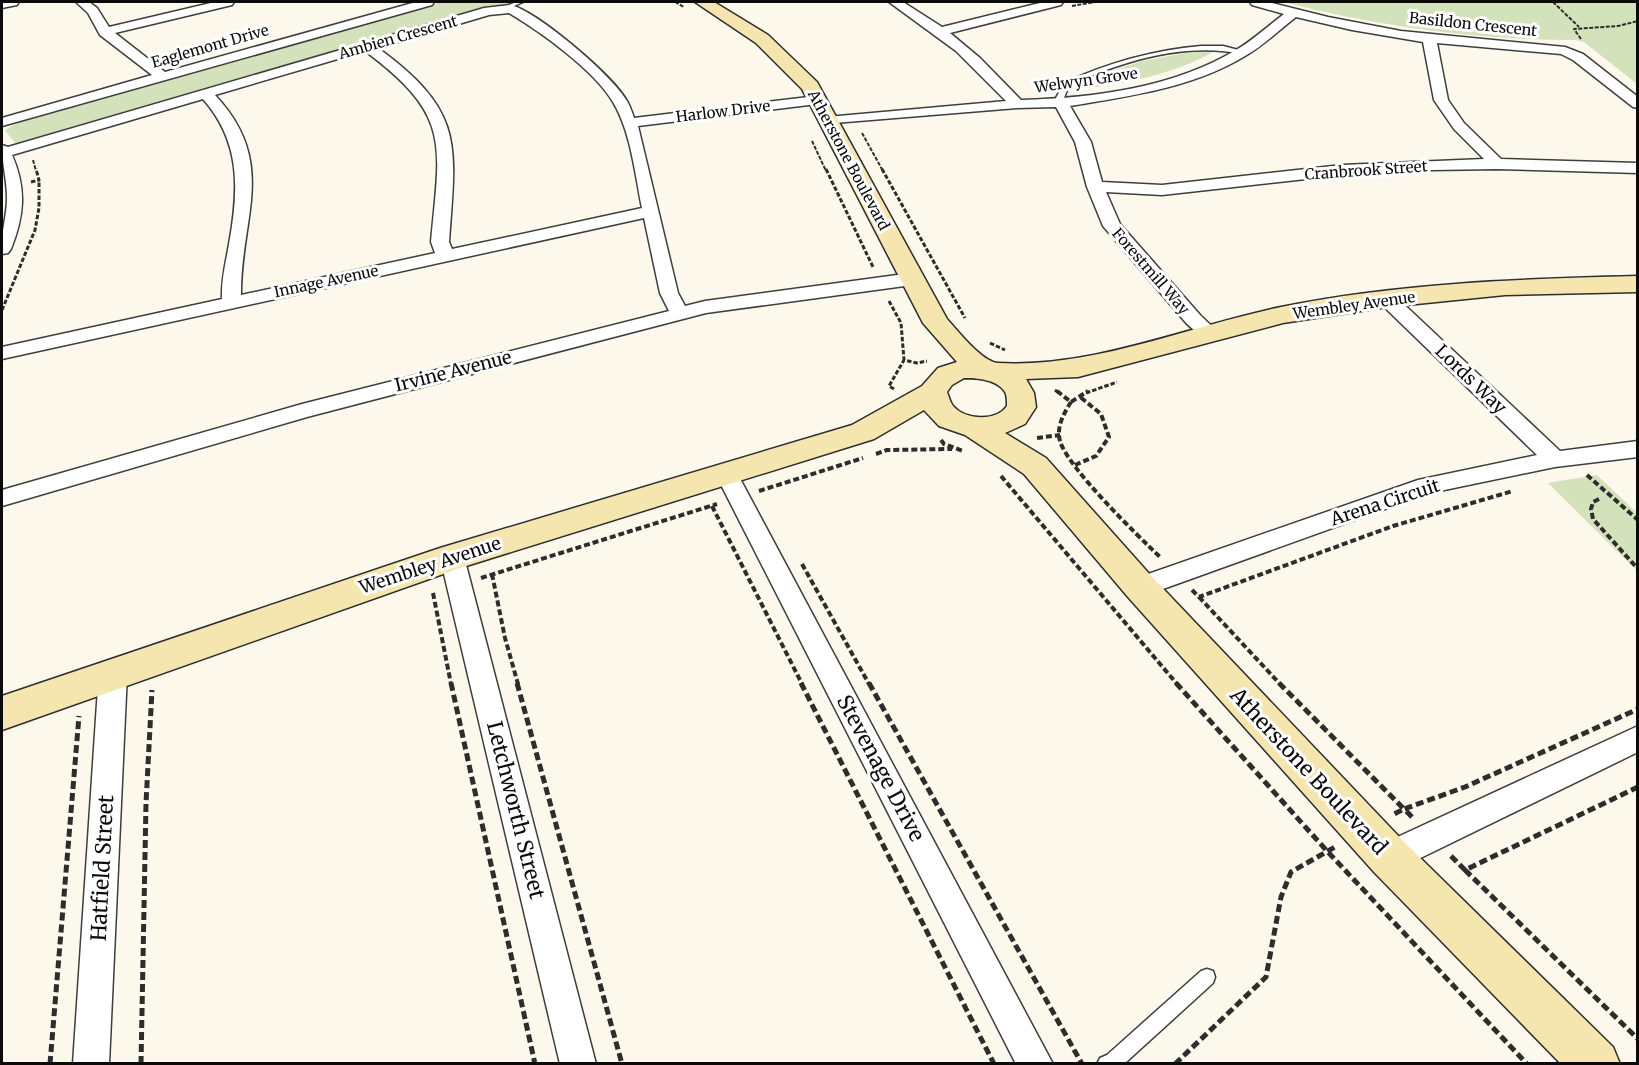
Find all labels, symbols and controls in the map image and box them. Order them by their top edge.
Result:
street label: Basildon Crescent [1408,8,1538,40]
street label: Ambien Crescent [336,11,460,63]
street label: Eaglemont Drive [149,20,271,72]
street label: Welwyn Grove [1032,63,1139,97]
street label: Atherstone Boulevard [803,86,894,233]
street label: Harlow Drive [675,96,771,126]
street label: Cranbrook Street [1304,156,1428,184]
street label: Forestmill Way [1108,224,1194,318]
street label: Innage Avenue [272,261,380,301]
street label: Wembley Avenue [1291,287,1416,323]
street label: Lords Way [1431,339,1512,419]
street label: Irvine Avenue [392,345,514,397]
street label: Arena Circuit [1327,474,1443,531]
street label: Wembley Avenue [355,531,504,599]
street label: Atherstone Boulevard [1224,681,1394,860]
street label: Stevenage Drive [831,690,931,846]
street label: Letchworth Street [481,718,551,902]
street label: Hatfield Street [85,794,119,942]

